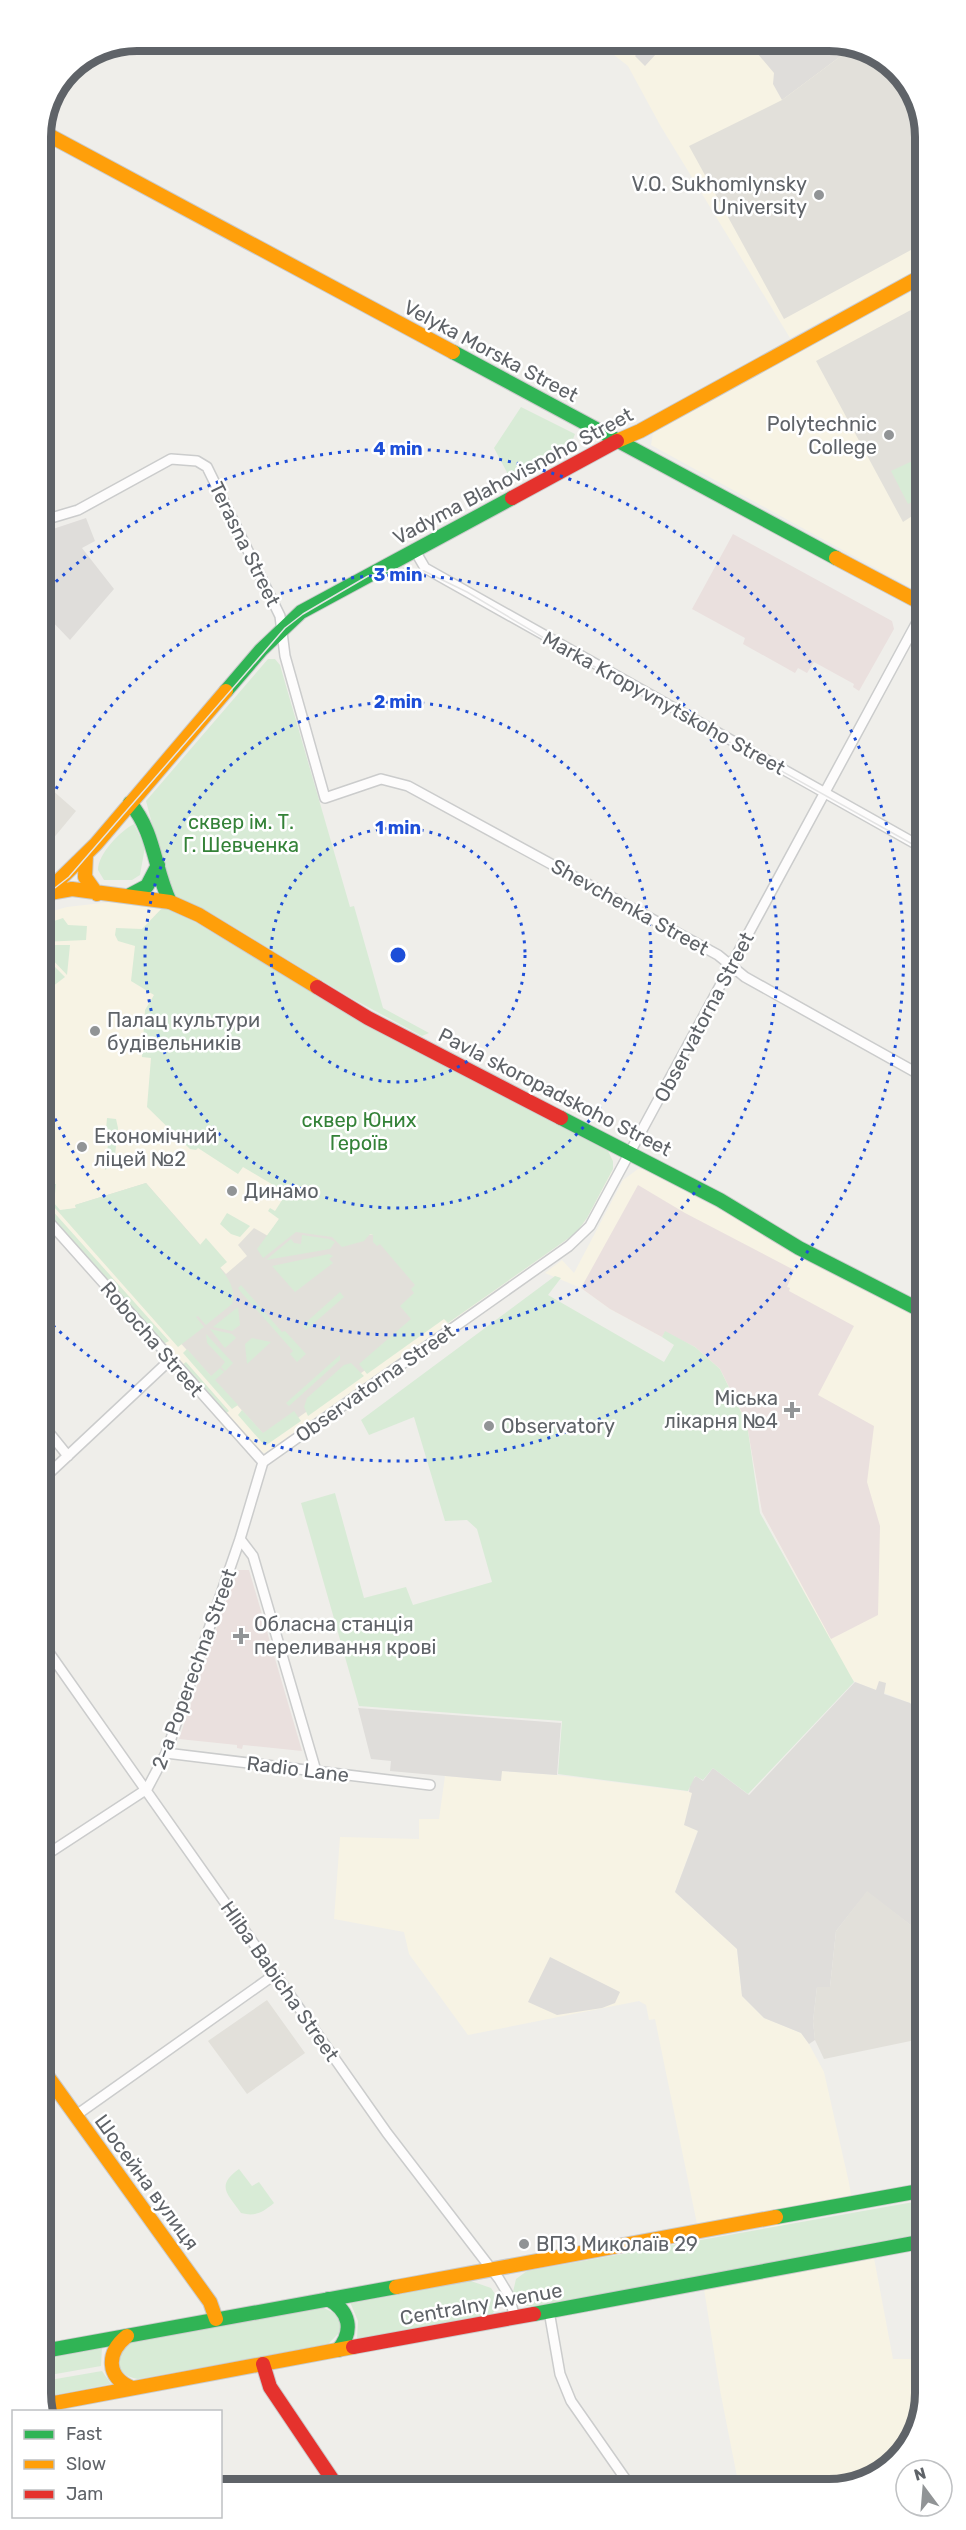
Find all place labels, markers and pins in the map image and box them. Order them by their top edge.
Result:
place label: V.O. Sukhomlynsky University [632,172,807,219]
marker: V.O. Sukhomlynsky University [812,188,826,202]
place label: Polytechnic College [767,412,877,459]
marker: Polytechnic College [882,428,896,442]
centre of rings [388,945,408,965]
place label: Палац культури будівельників [107,1008,260,1055]
marker: Палац культури будівельників [88,1024,102,1038]
place label: Економічний ліцей №2 [94,1124,218,1171]
marker: Економічний ліцей №2 [75,1140,89,1154]
place label: Динамо [244,1179,319,1203]
marker: Динамо [225,1184,239,1198]
place label: Міська лікарня №4 [664,1386,778,1433]
marker: Міська лікарня №4 [783,1401,801,1419]
place label: Observatory [501,1414,615,1438]
marker: Observatory [482,1419,496,1433]
place label: Обласна станція переливання крові [254,1612,436,1659]
marker: Обласна станція переливання крові [232,1627,250,1645]
place label: ВПЗ Миколаїв 29 [536,2232,698,2256]
marker: ВПЗ Миколаїв 29 [517,2237,531,2251]

